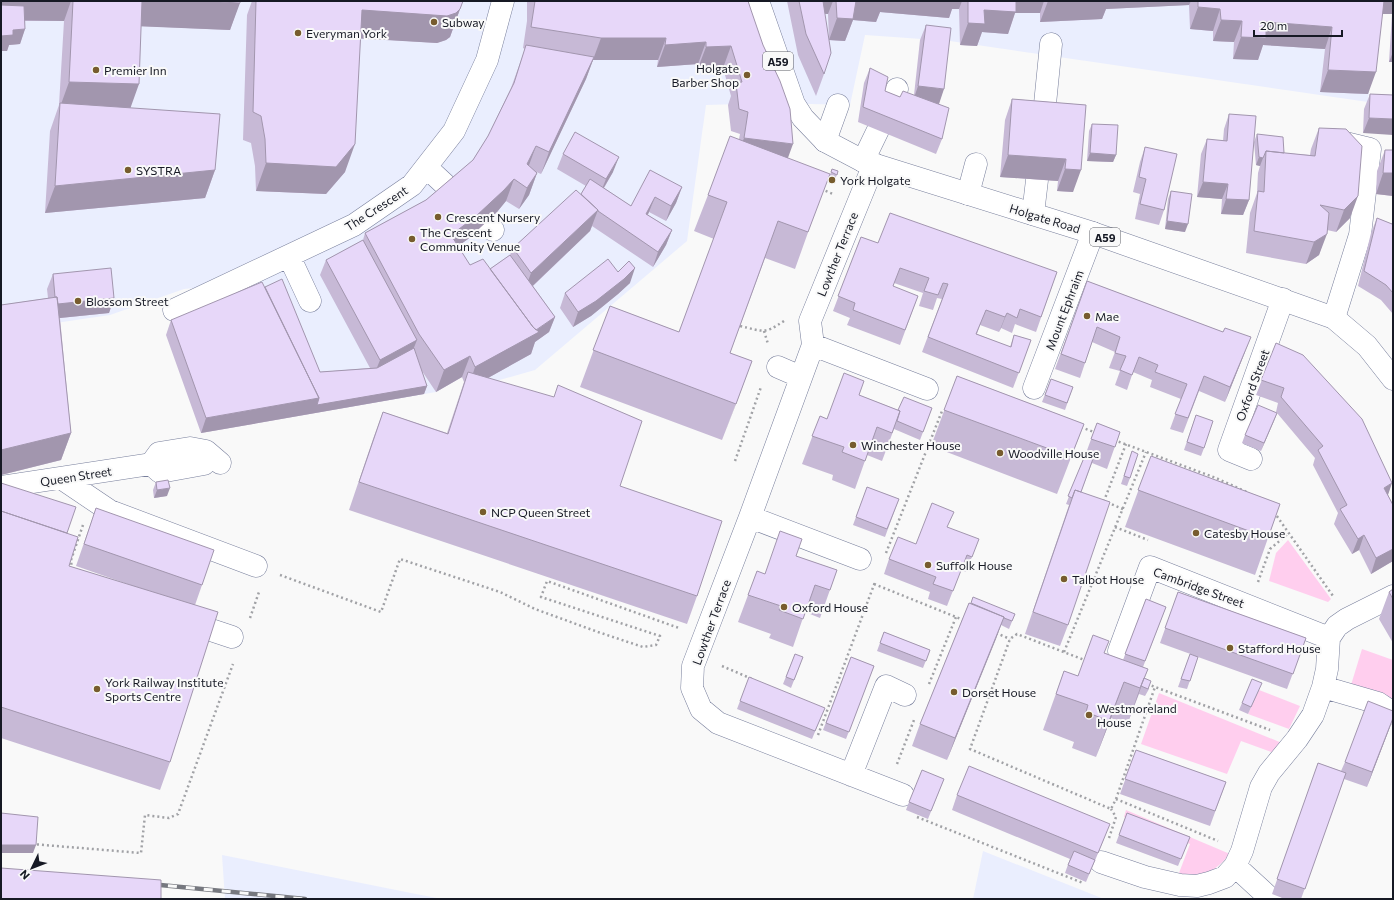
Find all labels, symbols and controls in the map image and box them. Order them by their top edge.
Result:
scale bar [1254,12,1342,38]
place label: Subway [442,15,485,29]
marker: Subway [429,17,439,27]
text: 20 m [1260,18,1287,32]
place label: Everyman York [306,26,388,40]
marker: Everyman York [293,28,303,38]
road number: A59 [763,52,793,70]
place label: Holgate Barber Shop [671,61,739,89]
place label: Premier Inn [104,63,167,77]
marker: Premier Inn [91,65,101,75]
marker: Holgate Barber Shop [742,70,752,80]
place label: SYSTRA [136,163,181,177]
marker: SYSTRA [123,165,133,175]
place label: York Holgate [840,173,911,187]
marker: York Holgate [827,175,837,185]
street label: The Crescent [342,183,410,233]
street label: Holgate Road [1008,201,1082,235]
place label: Crescent Nursery [446,210,540,224]
street label: Lowther Terrace [814,210,860,298]
marker: Crescent Nursery [433,212,443,222]
place label: The Crescent Community Venue [420,225,520,253]
road number: A59 [1090,228,1120,246]
marker: The Crescent Community Venue [407,234,417,244]
street label: Mount Ephraim [1042,268,1086,352]
place label: Blossom Street [86,294,169,308]
marker: Blossom Street [73,296,83,306]
place label: Mae [1095,309,1119,323]
marker: Mae [1082,311,1092,321]
street label: Oxford Street [1233,347,1272,423]
place label: Winchester House [861,438,961,452]
marker: Winchester House [848,440,858,450]
place label: Woodville House [1008,446,1099,460]
marker: Woodville House [995,448,1005,458]
street label: Queen Street [39,463,113,489]
place label: NCP Queen Street [491,505,590,519]
marker: NCP Queen Street [478,507,488,517]
place label: Catesby House [1204,526,1285,540]
marker: Catesby House [1191,528,1201,538]
place label: Suffolk House [936,558,1012,572]
marker: Suffolk House [923,560,933,570]
street label: Cambridge Street [1152,564,1246,610]
place label: Talbot House [1072,572,1144,586]
marker: Talbot House [1059,574,1069,584]
street label: Lowther Terrace [689,577,733,667]
place label: Oxford House [792,600,868,614]
marker: Oxford House [779,602,789,612]
place label: Stafford House [1238,641,1321,655]
marker: Stafford House [1225,643,1235,653]
place label: York Railway Institute Sports Centre [105,675,223,703]
marker: York Railway Institute Sports Centre [92,684,102,694]
place label: Dorset House [962,685,1036,699]
marker: Dorset House [949,687,959,697]
place label: Westmoreland House [1097,701,1177,729]
marker: Westmoreland House [1084,710,1094,720]
north arrow [12,848,52,888]
text: N [17,868,32,883]

